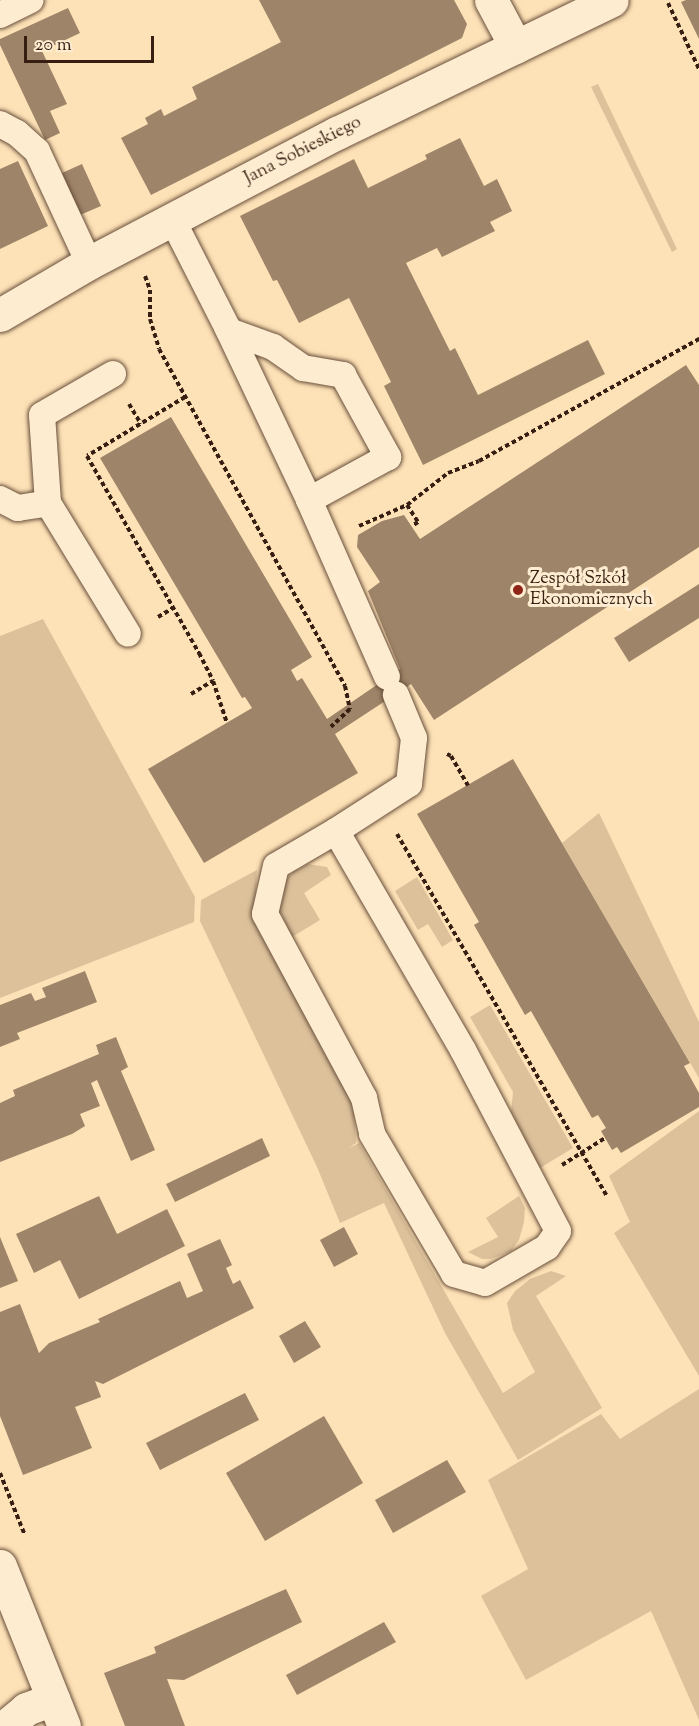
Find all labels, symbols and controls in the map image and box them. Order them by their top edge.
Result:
scale bar [27,24,158,62]
text: 20 m [35,33,72,59]
street label: Jana Sobieskiego [241,112,365,190]
place label: Zespół Szkół Ekonomicznych [530,569,653,612]
marker: Zespół Szkół Ekonomicznych [511,583,525,597]

